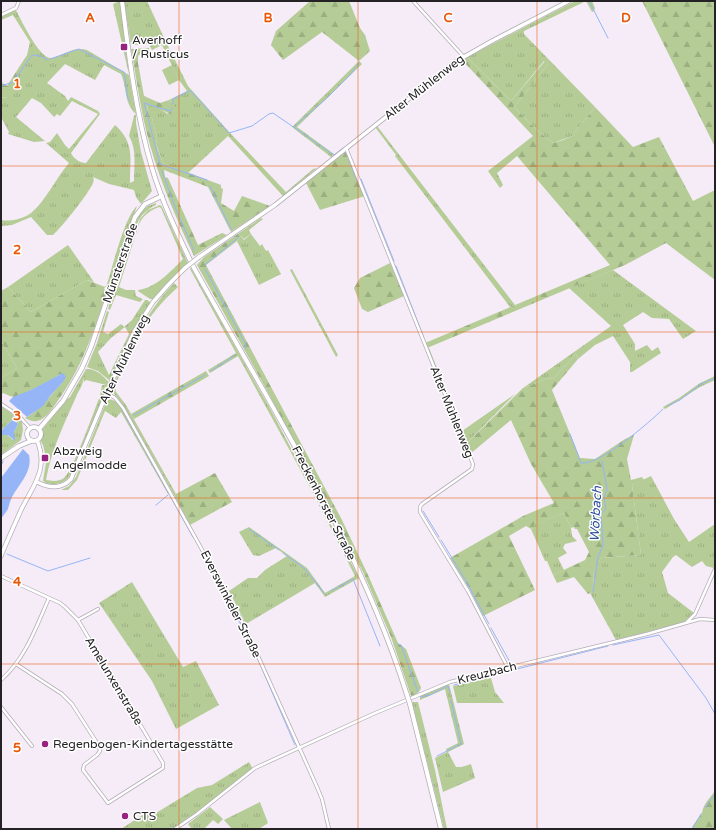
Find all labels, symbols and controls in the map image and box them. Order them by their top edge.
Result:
text: A [85,10,95,26]
text: B [263,10,273,26]
text: C [443,10,453,26]
text: D [621,10,631,26]
place label: Averhoff / Rusticus [132,33,189,61]
marker: Averhoff / Rusticus [119,42,129,52]
street label: Alter Mühlenweg [381,51,467,123]
text: 1 [13,76,21,92]
street label: Münsterstraße [100,221,140,305]
text: 2 [13,242,21,258]
street label: Alter Mühlenweg [96,312,152,406]
street label: Alter Mühlenweg [427,364,477,460]
text: 3 [13,408,21,424]
place label: Abzweig Angelmodde [53,444,127,472]
street label: Freckenhorster Straße [289,444,359,563]
marker: Abzweig Angelmodde [40,453,50,463]
water label: Wörbach [587,485,606,542]
street label: Everswinkeler Straße [198,548,264,660]
text: 4 [13,574,22,590]
street label: Amelunxenstraße [82,634,146,728]
street label: Kreuzbach [456,659,518,687]
place label: Regenbogen-Kindertagesstätte [53,737,233,751]
marker: Regenbogen-Kindertagesstätte [40,739,50,749]
text: 5 [13,740,21,756]
place label: CTS [133,809,156,823]
marker: CTS [120,811,130,821]

